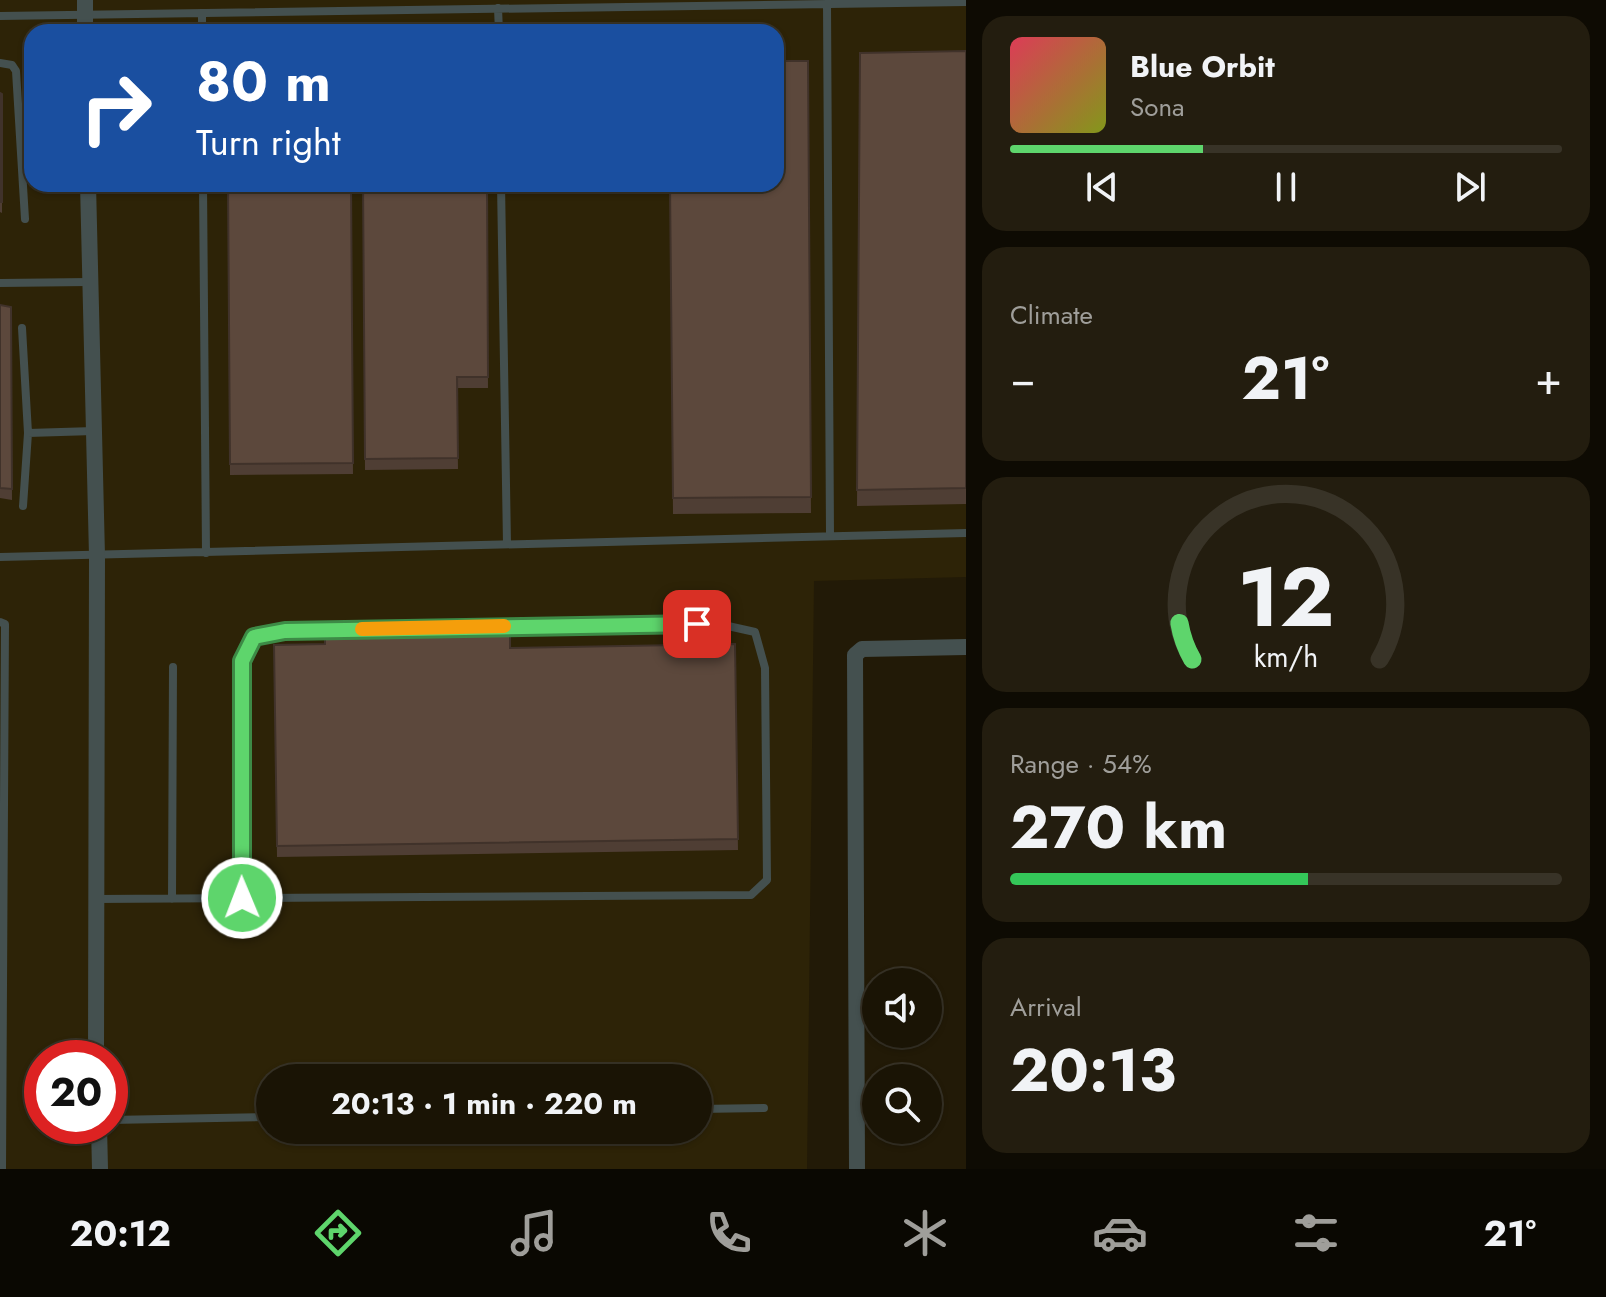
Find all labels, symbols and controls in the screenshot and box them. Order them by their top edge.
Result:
text: 80 m [196,41,331,122]
text: Blue Orbit [1130,45,1275,88]
icon: right [64,56,168,160]
text: Sona [1130,88,1185,126]
text: Turn right [196,116,341,168]
icon: previous [1080,165,1124,209]
icon: pause [1264,165,1308,209]
icon: next [1448,165,1492,209]
text: Climate [1010,296,1093,334]
text: 21° [1242,335,1329,422]
text: − [1010,347,1036,411]
text: + [1535,347,1562,411]
text: 12 [1238,537,1334,657]
pin [663,590,731,658]
icon: arrive [675,602,719,646]
text: km/h [1254,637,1318,679]
text: Range · 54% [1010,745,1152,783]
text: 270 km [1010,784,1227,871]
position arrow [200,856,284,940]
map controls [862,968,942,1144]
button: sound [862,968,942,1048]
text: Arrival [1010,988,1082,1026]
text: 20:13 [1010,1027,1176,1114]
speed limit sign: 20 [24,1040,128,1144]
button: search [862,1064,942,1144]
text: 20:13 · 1 min · 220 m [331,1082,637,1125]
icon: directions [310,1205,366,1261]
icon: music [506,1205,562,1261]
icon: phone [701,1205,757,1261]
icon: climate [897,1205,953,1261]
icon: car [1092,1205,1148,1261]
icon: filters [1288,1205,1344,1261]
text: 20:12 [70,1207,171,1259]
text: 21° [1484,1207,1536,1259]

